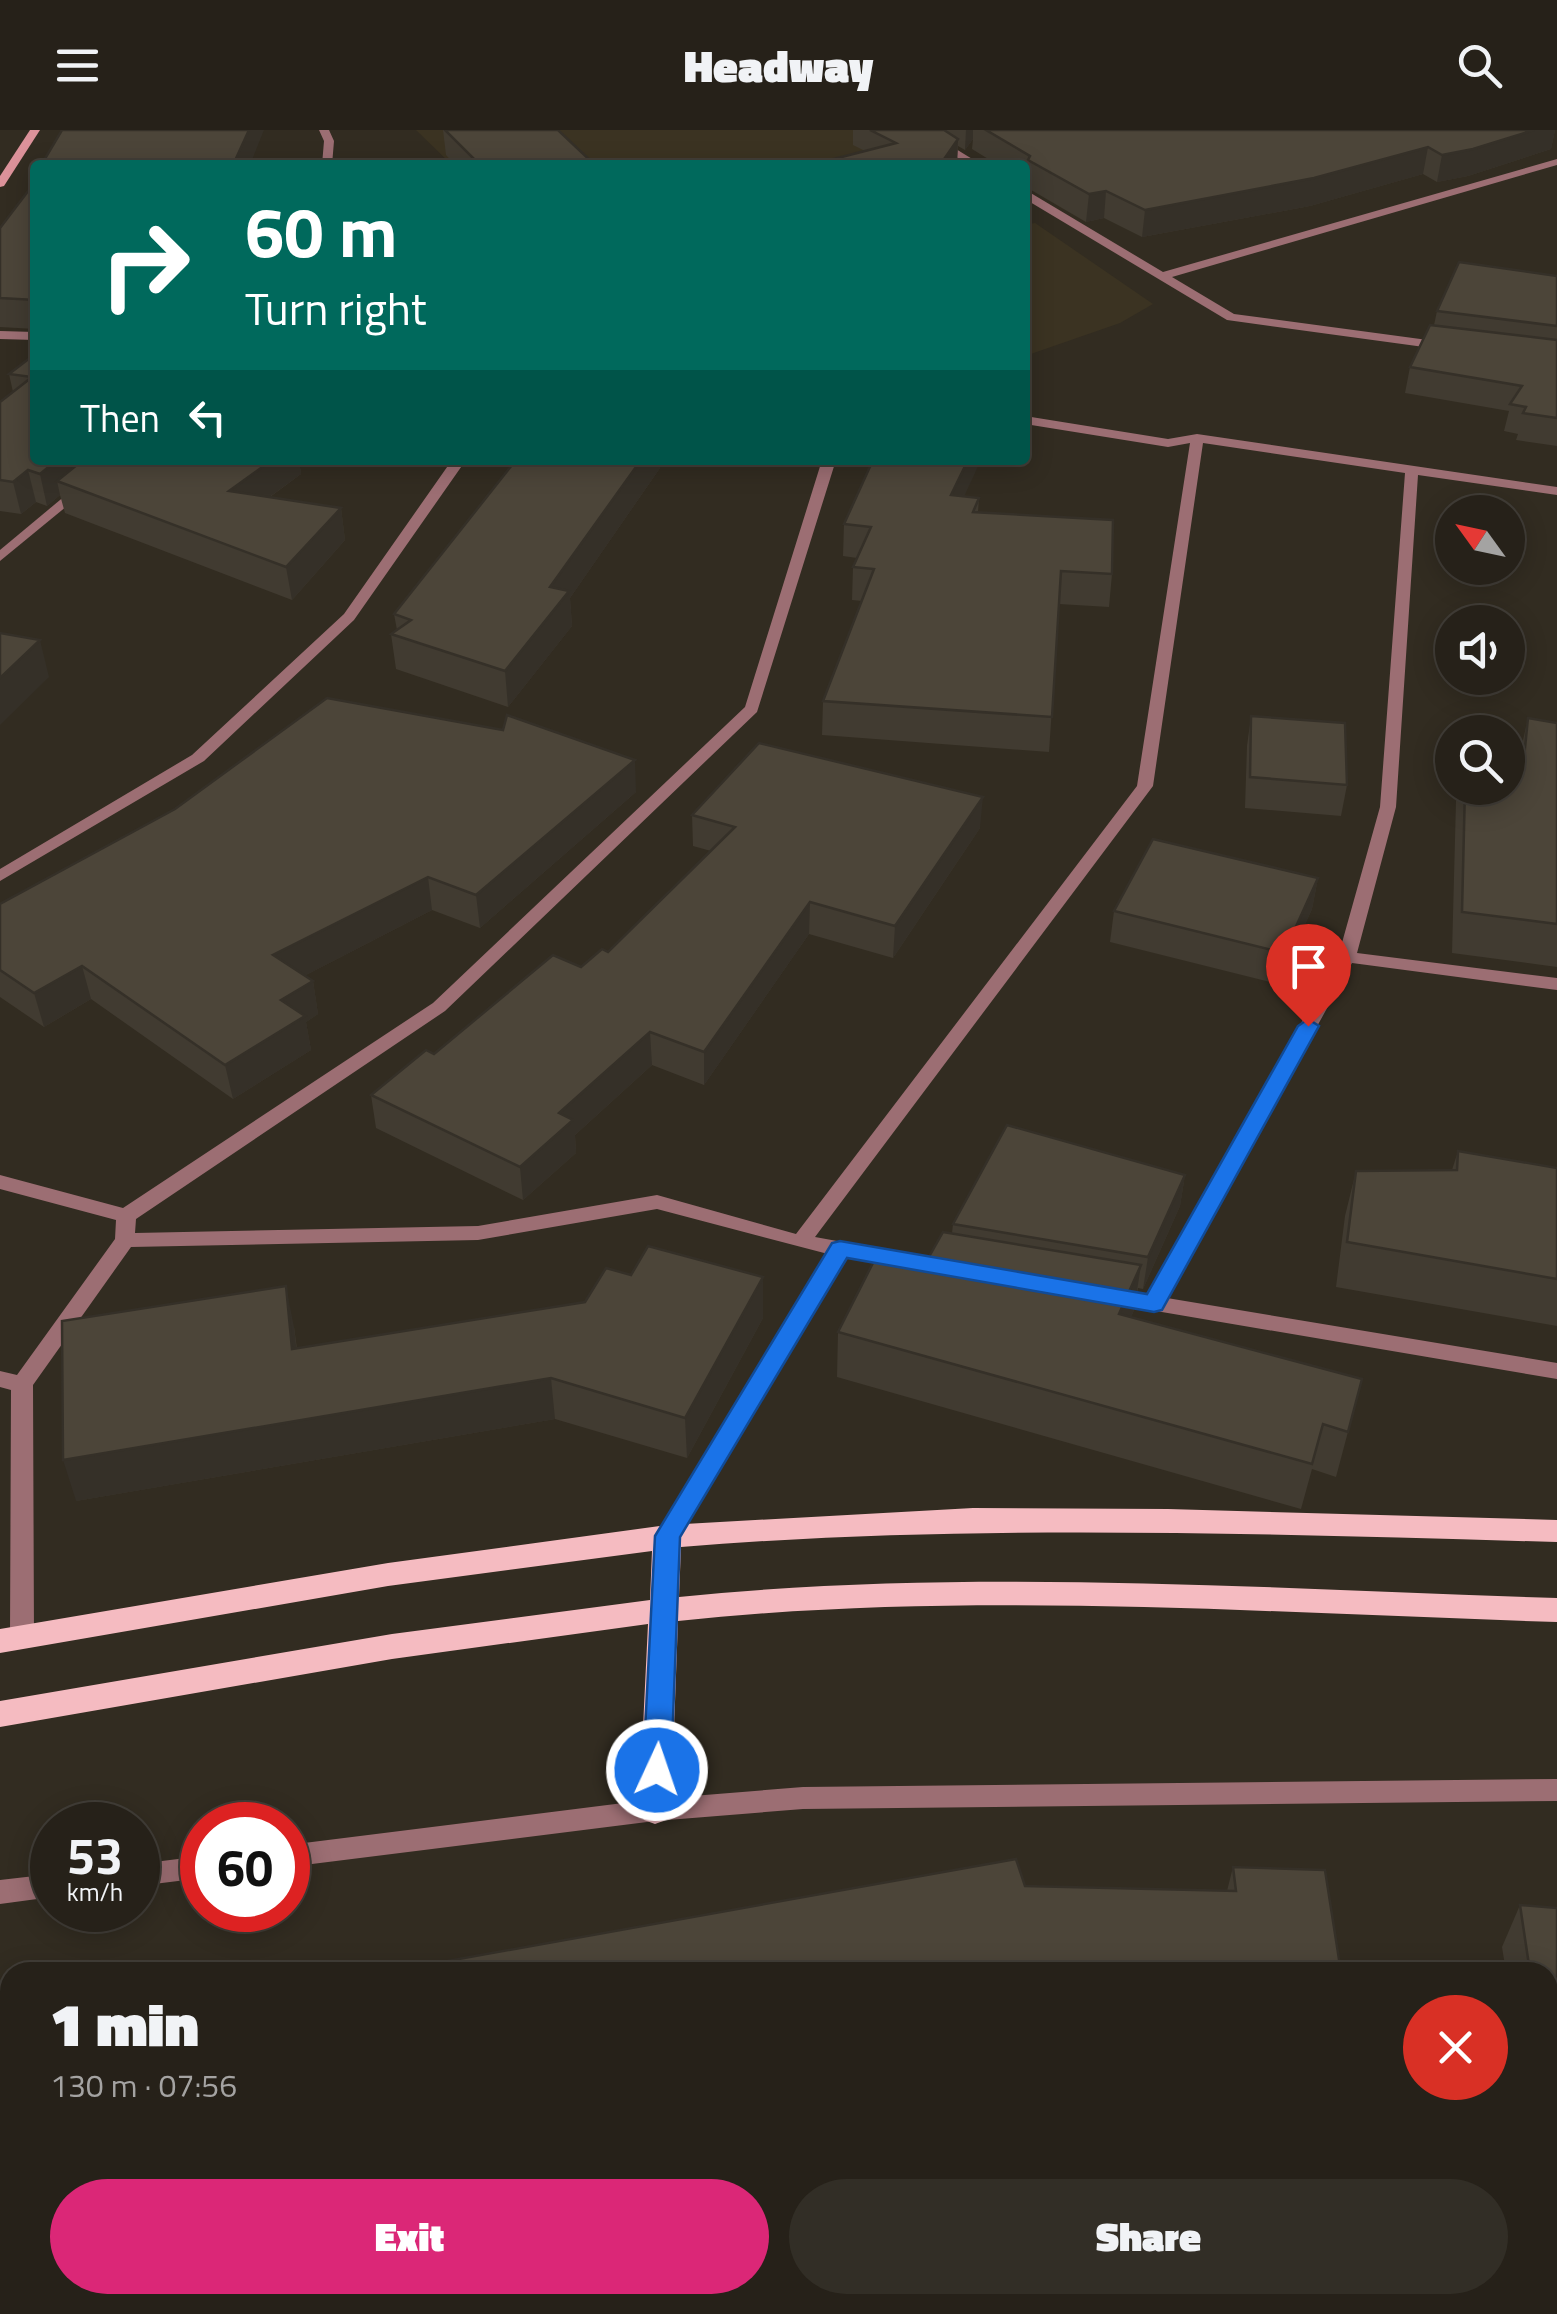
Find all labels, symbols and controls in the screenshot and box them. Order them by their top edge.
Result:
text: Headway [684,31,873,99]
icon: menu [50,38,105,93]
icon: search [1452,38,1507,93]
text: 60 m [245,178,398,284]
icon: right [80,200,210,330]
text: Turn right [245,274,427,342]
text: Then [80,389,160,447]
icon: left [180,390,235,445]
north arrow [1435,495,1525,585]
map controls [1435,495,1525,805]
button: sound [1435,605,1525,695]
button: search [1435,715,1525,805]
pin [1266,924,1351,1027]
icon: arrive [1281,939,1336,994]
position arrow [605,1718,709,1822]
speed limit sign: 60 [180,1802,310,1932]
text: 53 [67,1817,123,1893]
text: km/h [67,1873,123,1911]
text: 1 min [50,1978,199,2069]
button: close [1403,1995,1508,2100]
text: 130 m · 07:56 [50,2061,237,2109]
button: Exit [50,2179,769,2294]
button: Share [789,2179,1508,2294]

